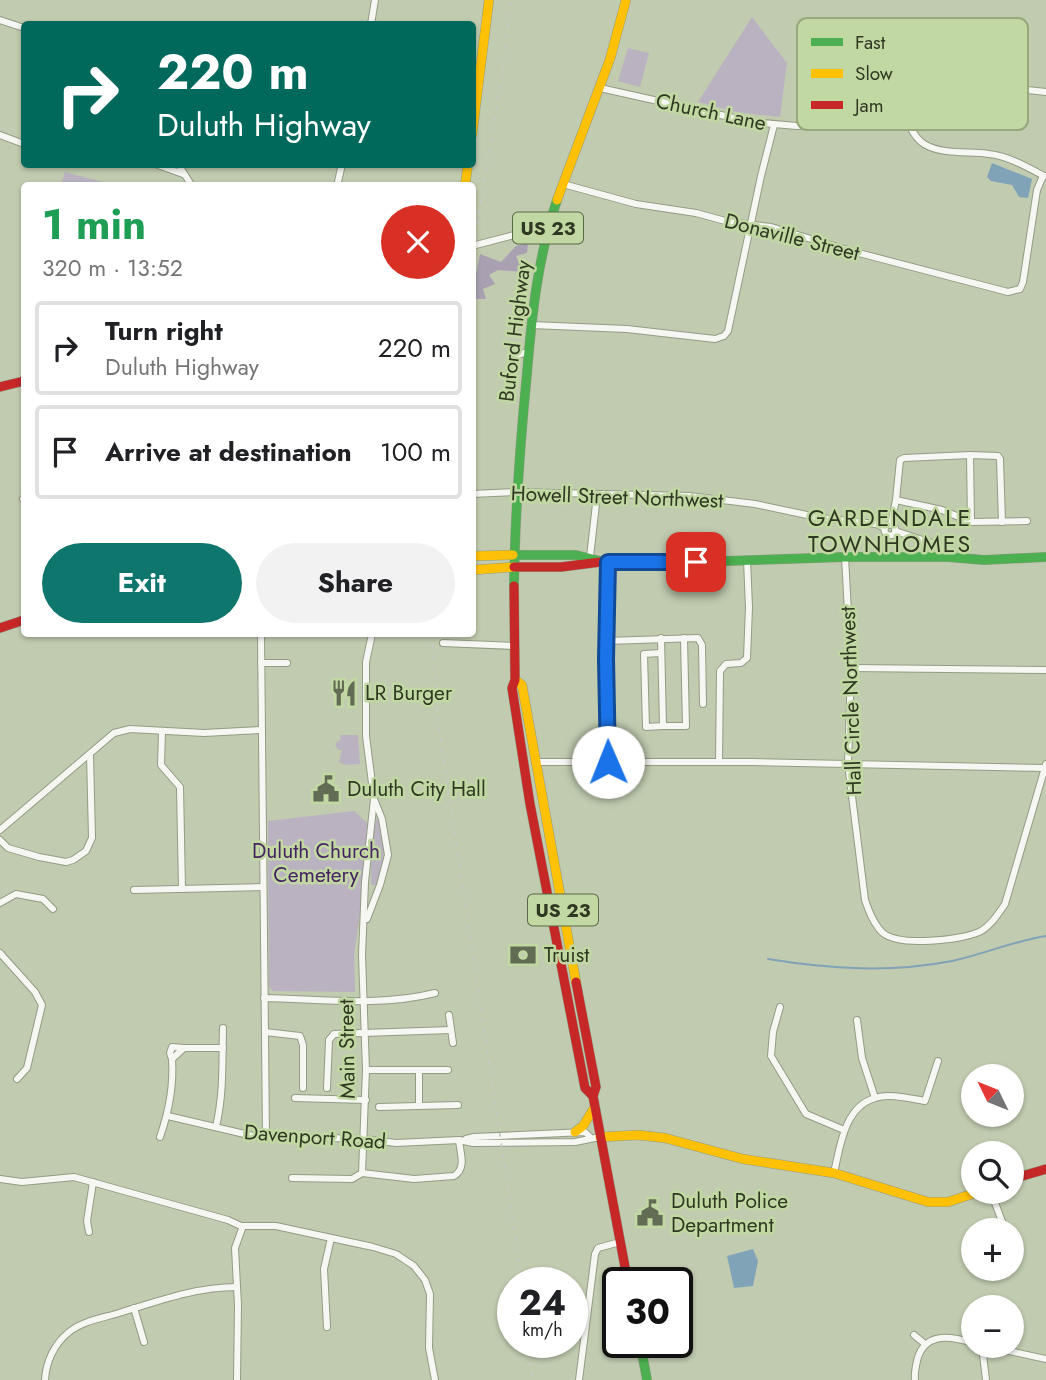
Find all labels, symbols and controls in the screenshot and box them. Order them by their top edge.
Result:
legend [797,18,1028,130]
text: Fast [855,29,886,56]
text: 220 m [157,37,309,107]
icon: right [42,49,133,140]
text: Slow [855,60,893,87]
street label: Church Lane [653,86,769,138]
text: Jam [852,92,884,119]
text: Duluth Highway [157,102,371,148]
text: 1 min [42,194,146,255]
button: close [381,205,455,279]
street label: Donaville Street [721,206,863,268]
road number: US 23 [513,212,583,244]
text: 320 m · 13:52 [42,251,183,285]
street label: Buford Highway [491,258,539,404]
text: Turn right [105,312,223,350]
icon: right [46,329,84,367]
text: 220 m [378,329,451,367]
text: Duluth Highway [105,350,259,384]
icon: arrive [46,433,84,471]
text: Arrive at destination [105,433,352,471]
text: 100 m [380,433,451,471]
street label: Howell Street Northwest [510,478,724,516]
district label: GARDENDALE TOWNHOMES [808,501,972,561]
pin [666,532,726,592]
button: Exit [42,543,242,623]
button: Share [256,543,455,623]
icon: arrive [677,543,715,581]
street label: Hall Circle Northwest [833,606,869,796]
restaurant icon: LR Burger [329,678,359,708]
place label: LR Burger [365,678,453,708]
position arrow [571,725,645,799]
public building icon: Duluth City Hall [311,774,341,804]
place label: Duluth City Hall [347,774,486,804]
park label: Duluth Church Cemetery [252,836,380,890]
road number: US 23 [528,894,598,926]
bank icon: Truist [508,940,538,970]
place label: Truist [544,940,589,970]
street label: Main Street [331,999,363,1099]
north arrow [961,1064,1024,1127]
map controls [961,1064,1024,1358]
street label: Davenport Road [243,1117,387,1157]
button: search [961,1141,1024,1204]
place label: Duluth Police Department [671,1186,788,1240]
public building icon: Duluth Police Department [635,1198,665,1228]
button: + [961,1218,1024,1281]
speed limit sign: 30 [602,1267,693,1358]
text: 24 [519,1278,566,1328]
button: − [961,1295,1024,1358]
text: km/h [522,1317,563,1343]

